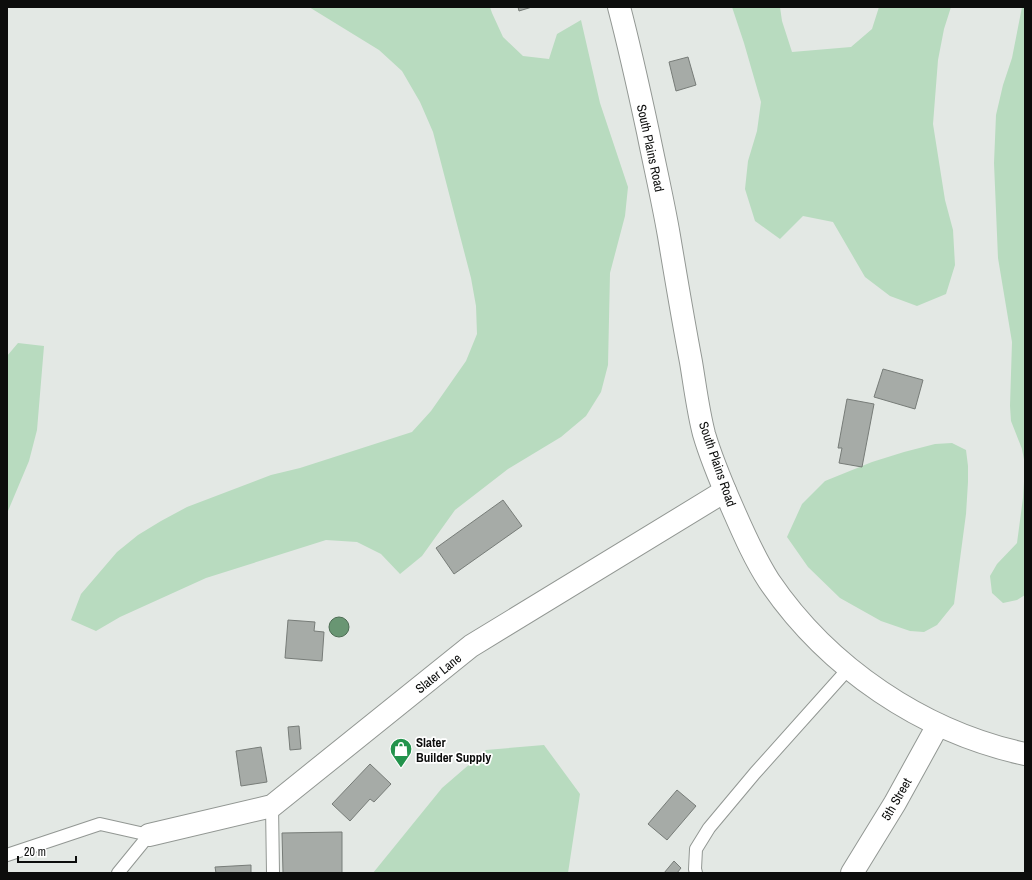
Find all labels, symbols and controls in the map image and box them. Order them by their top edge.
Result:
street label: South Plains Road [633,103,668,193]
street label: South Plains Road [695,419,740,509]
street label: Slater Lane [412,650,465,697]
place label: Slater Builder Supply [416,734,491,766]
shop icon: Slater Builder Supply [388,736,414,769]
street label: 5th Street [878,775,915,824]
scale bar [18,838,76,864]
text: 20 m [24,844,46,860]

